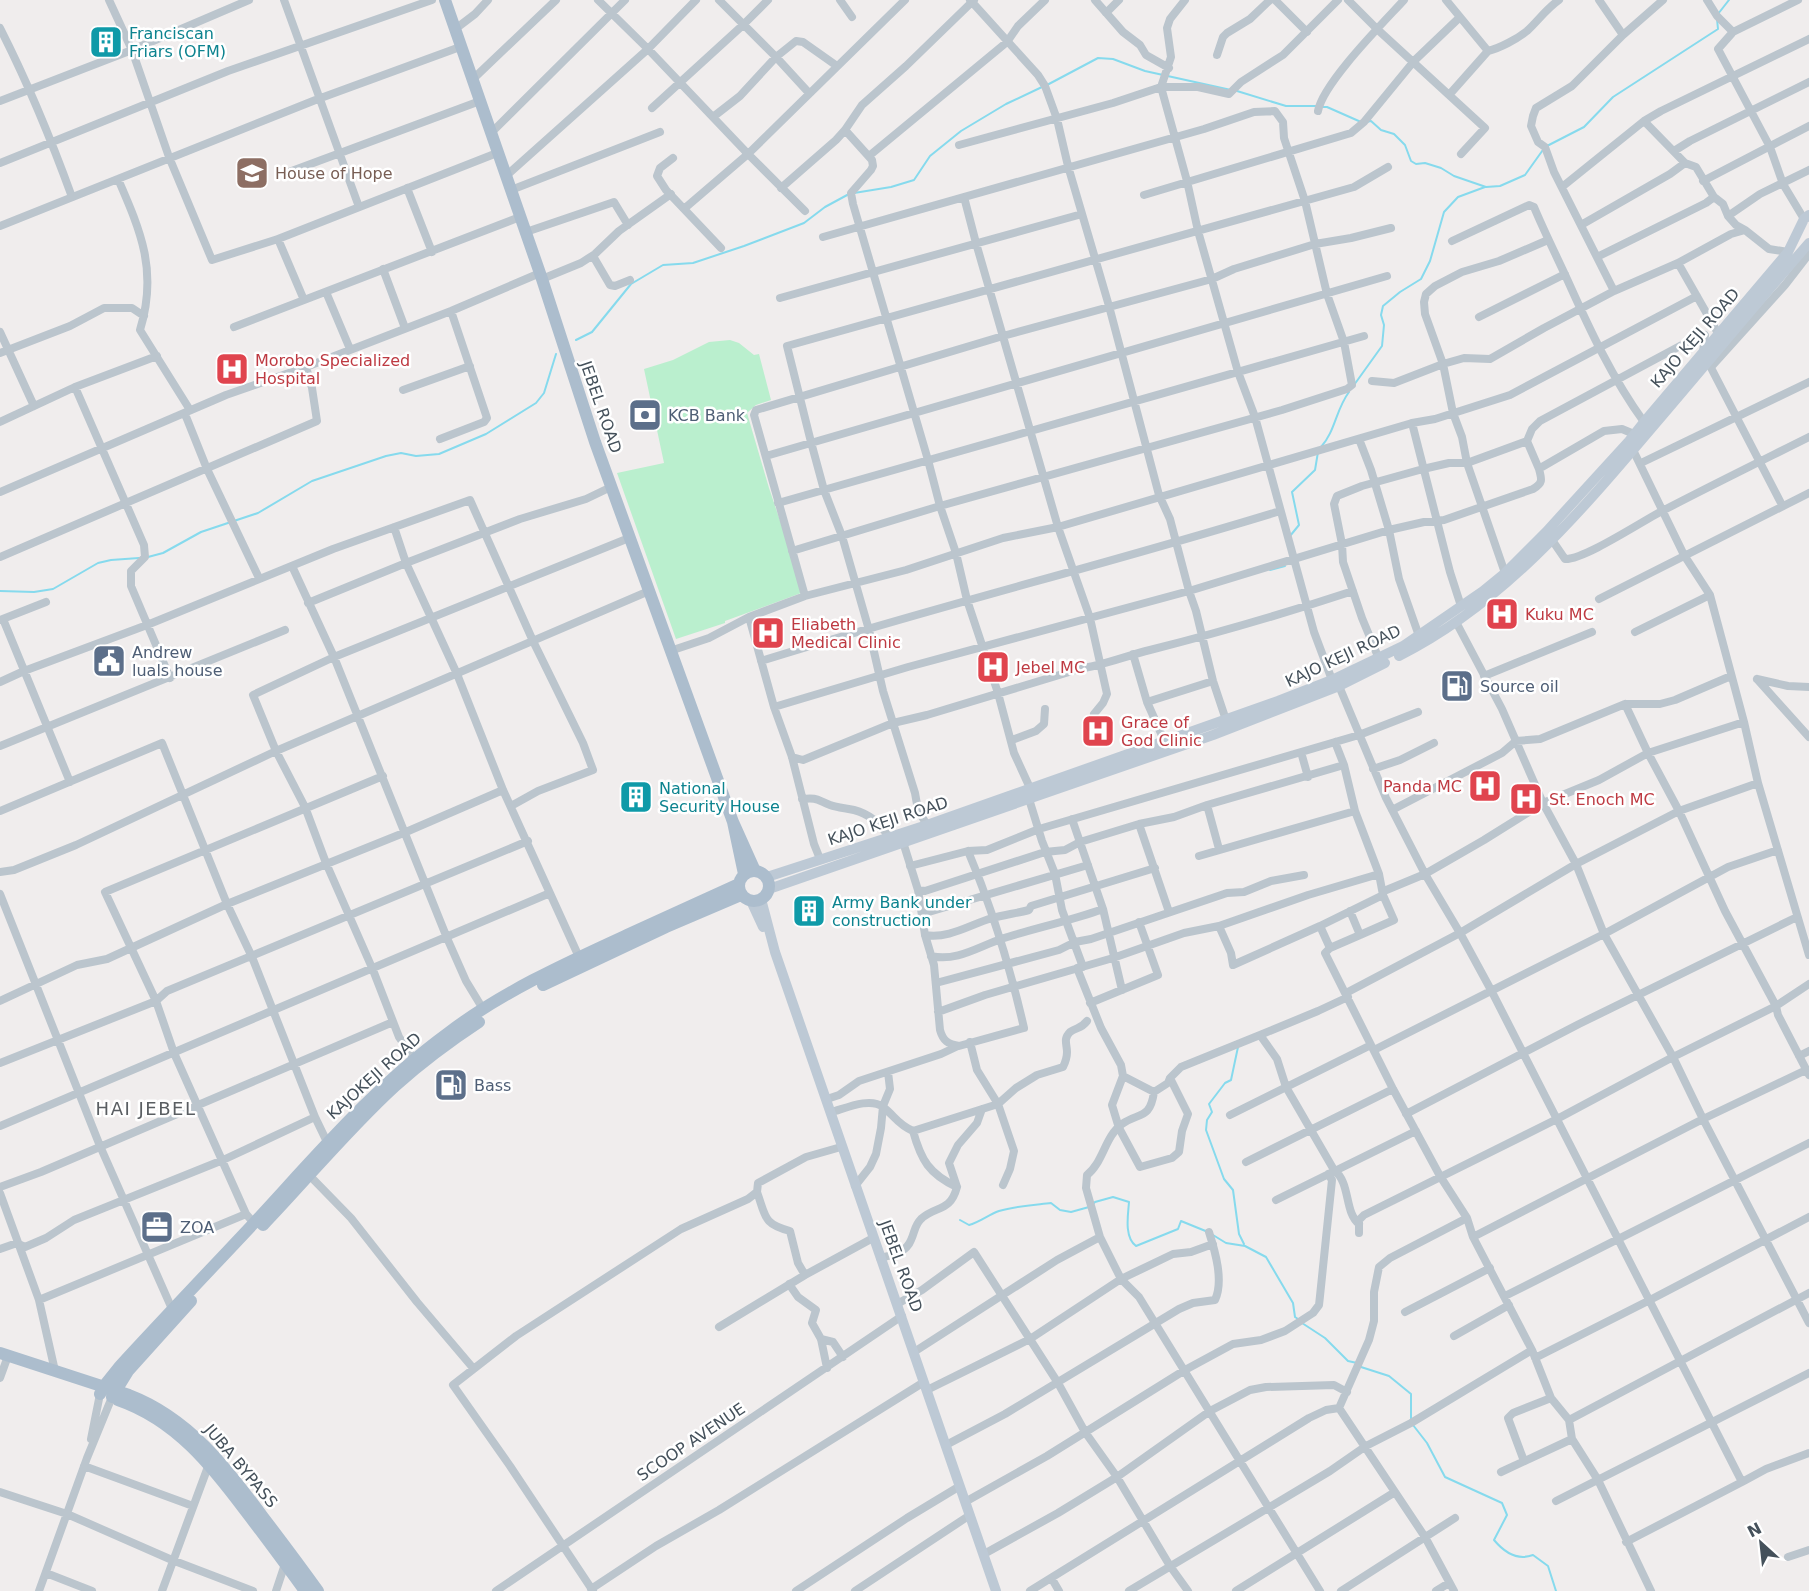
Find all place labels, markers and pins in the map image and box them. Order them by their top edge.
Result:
building icon: Franciscan Friars (OFM) [88,24,124,60]
place label: Franciscan Friars (OFM) [129,24,226,61]
school or university icon: House of Hope [234,155,270,191]
place label: House of Hope [275,164,393,183]
hospital icon: Morobo Specialized Hospital [214,351,250,387]
place label: Morobo Specialized Hospital [255,351,410,388]
bank icon: KCB Bank [627,397,663,433]
place label: KCB Bank [668,406,746,425]
hospital icon: Kuku MC [1484,596,1520,632]
place label: Kuku MC [1525,605,1594,624]
hospital icon: Eliabeth Medical Clinic [750,615,786,651]
place label: Eliabeth Medical Clinic [791,615,901,652]
public building icon: Andrew luals house [91,643,127,679]
place label: Andrew luals house [132,643,223,680]
hospital icon: Jebel MC [975,649,1011,685]
place label: Jebel MC [1015,658,1085,677]
fuel station icon: Source oil [1439,668,1475,704]
place label: Source oil [1480,677,1559,696]
hospital icon: Grace of God Clinic [1080,713,1116,749]
place label: Grace of God Clinic [1121,713,1202,750]
hospital icon: Panda MC [1467,768,1503,804]
place label: Panda MC [1383,777,1462,796]
building icon: National Security House [618,779,654,815]
place label: National Security House [659,779,780,816]
hospital icon: St. Enoch MC [1508,781,1544,817]
place label: St. Enoch MC [1549,790,1655,809]
building icon: Army Bank under construction [791,893,827,929]
place label: Army Bank under construction [832,893,972,930]
fuel station icon: Bass [433,1067,469,1103]
place label: Bass [474,1076,511,1095]
office icon: ZOA [139,1209,175,1245]
place label: ZOA [180,1218,214,1237]

